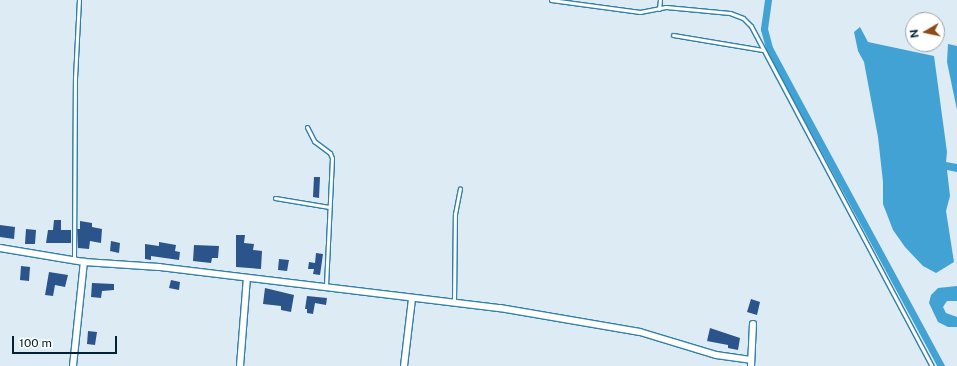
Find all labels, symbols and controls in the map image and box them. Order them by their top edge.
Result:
north arrow [905,12,945,52]
text: N [908,29,921,39]
scale bar [14,328,119,354]
text: 100 m [19,336,52,350]

